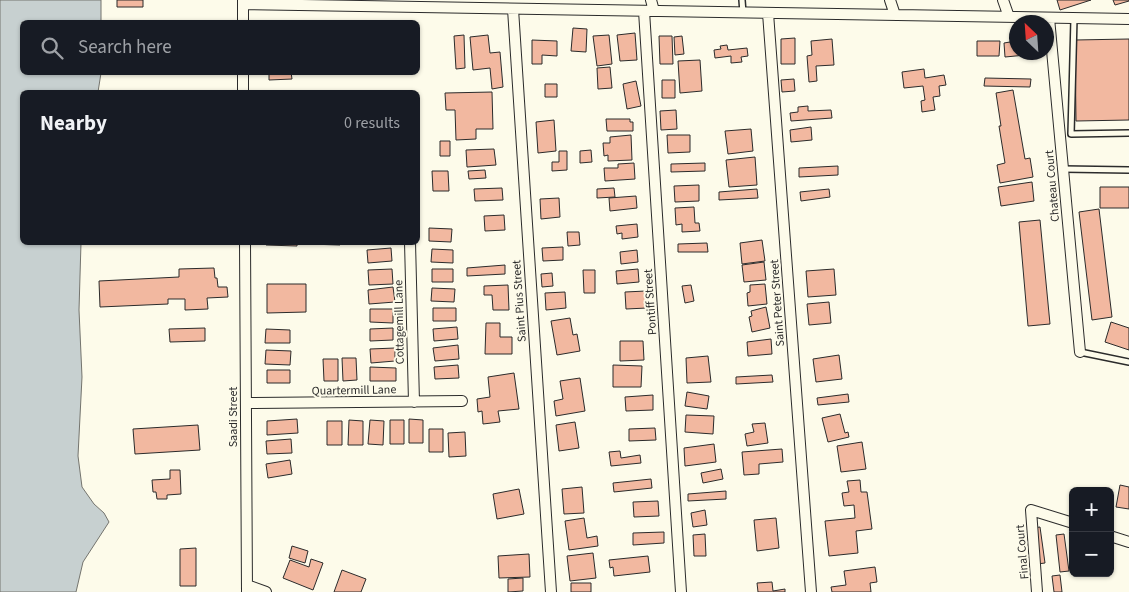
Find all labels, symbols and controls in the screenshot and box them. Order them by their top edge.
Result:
north arrow [1009,15,1054,60]
search box [20,20,420,75]
icon: search [38,34,66,62]
text: Search here [78,34,172,61]
text: Nearby [40,108,107,138]
text: 0 results [344,112,400,134]
street label: Chateau Court [1041,149,1064,223]
street label: Saint Pius Street [508,259,531,343]
street label: Saint Peter Street [766,259,789,347]
street label: Pontiff Street [640,268,661,335]
street label: Cottagemill Lane [390,280,409,364]
street label: Quartermill Lane [312,381,396,400]
street label: Saadi Street [225,387,242,447]
map controls [1069,487,1114,577]
button: + [1069,487,1114,532]
street label: Final Court [1012,524,1033,580]
button: − [1069,532,1114,577]

